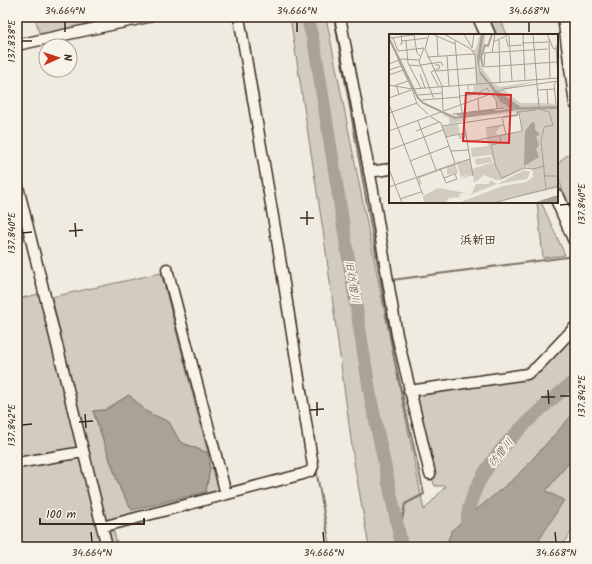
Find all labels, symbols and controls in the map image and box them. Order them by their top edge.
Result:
text: 34.664°N [45,3,85,19]
text: 34.666°N [277,3,317,19]
text: 34.668°N [509,3,550,19]
text: 137.838°E [4,18,20,62]
inset map [389,34,558,203]
north arrow [38,38,78,78]
text: N [58,54,76,62]
text: 137.840°E [574,182,590,225]
text: 137.840°E [4,211,20,254]
district label: 浜新田 [460,231,496,250]
water label: 旧彷僧川 [340,259,364,305]
text: 137.842°E [574,374,590,417]
text: 137.842°E [4,403,20,446]
water label: 彷僧川 [484,435,518,471]
scale bar [40,500,144,526]
text: 100 m [46,505,77,524]
text: 34.664°N [72,545,112,561]
text: 34.666°N [304,545,344,561]
text: 34.668°N [536,545,577,561]

